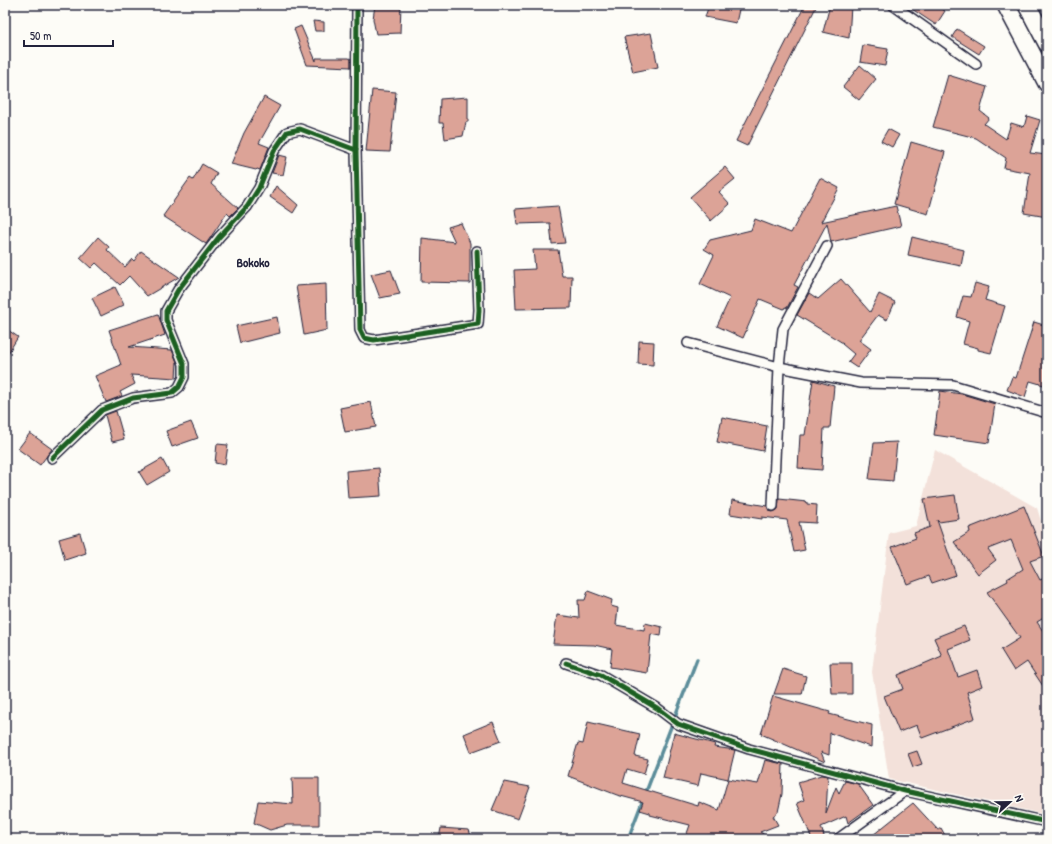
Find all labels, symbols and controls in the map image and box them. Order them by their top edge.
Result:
scale bar [24,22,113,48]
text: 50 m [30,27,51,44]
district label: Bokoko [236,253,270,271]
north arrow [990,782,1030,822]
text: N [1012,793,1027,804]

